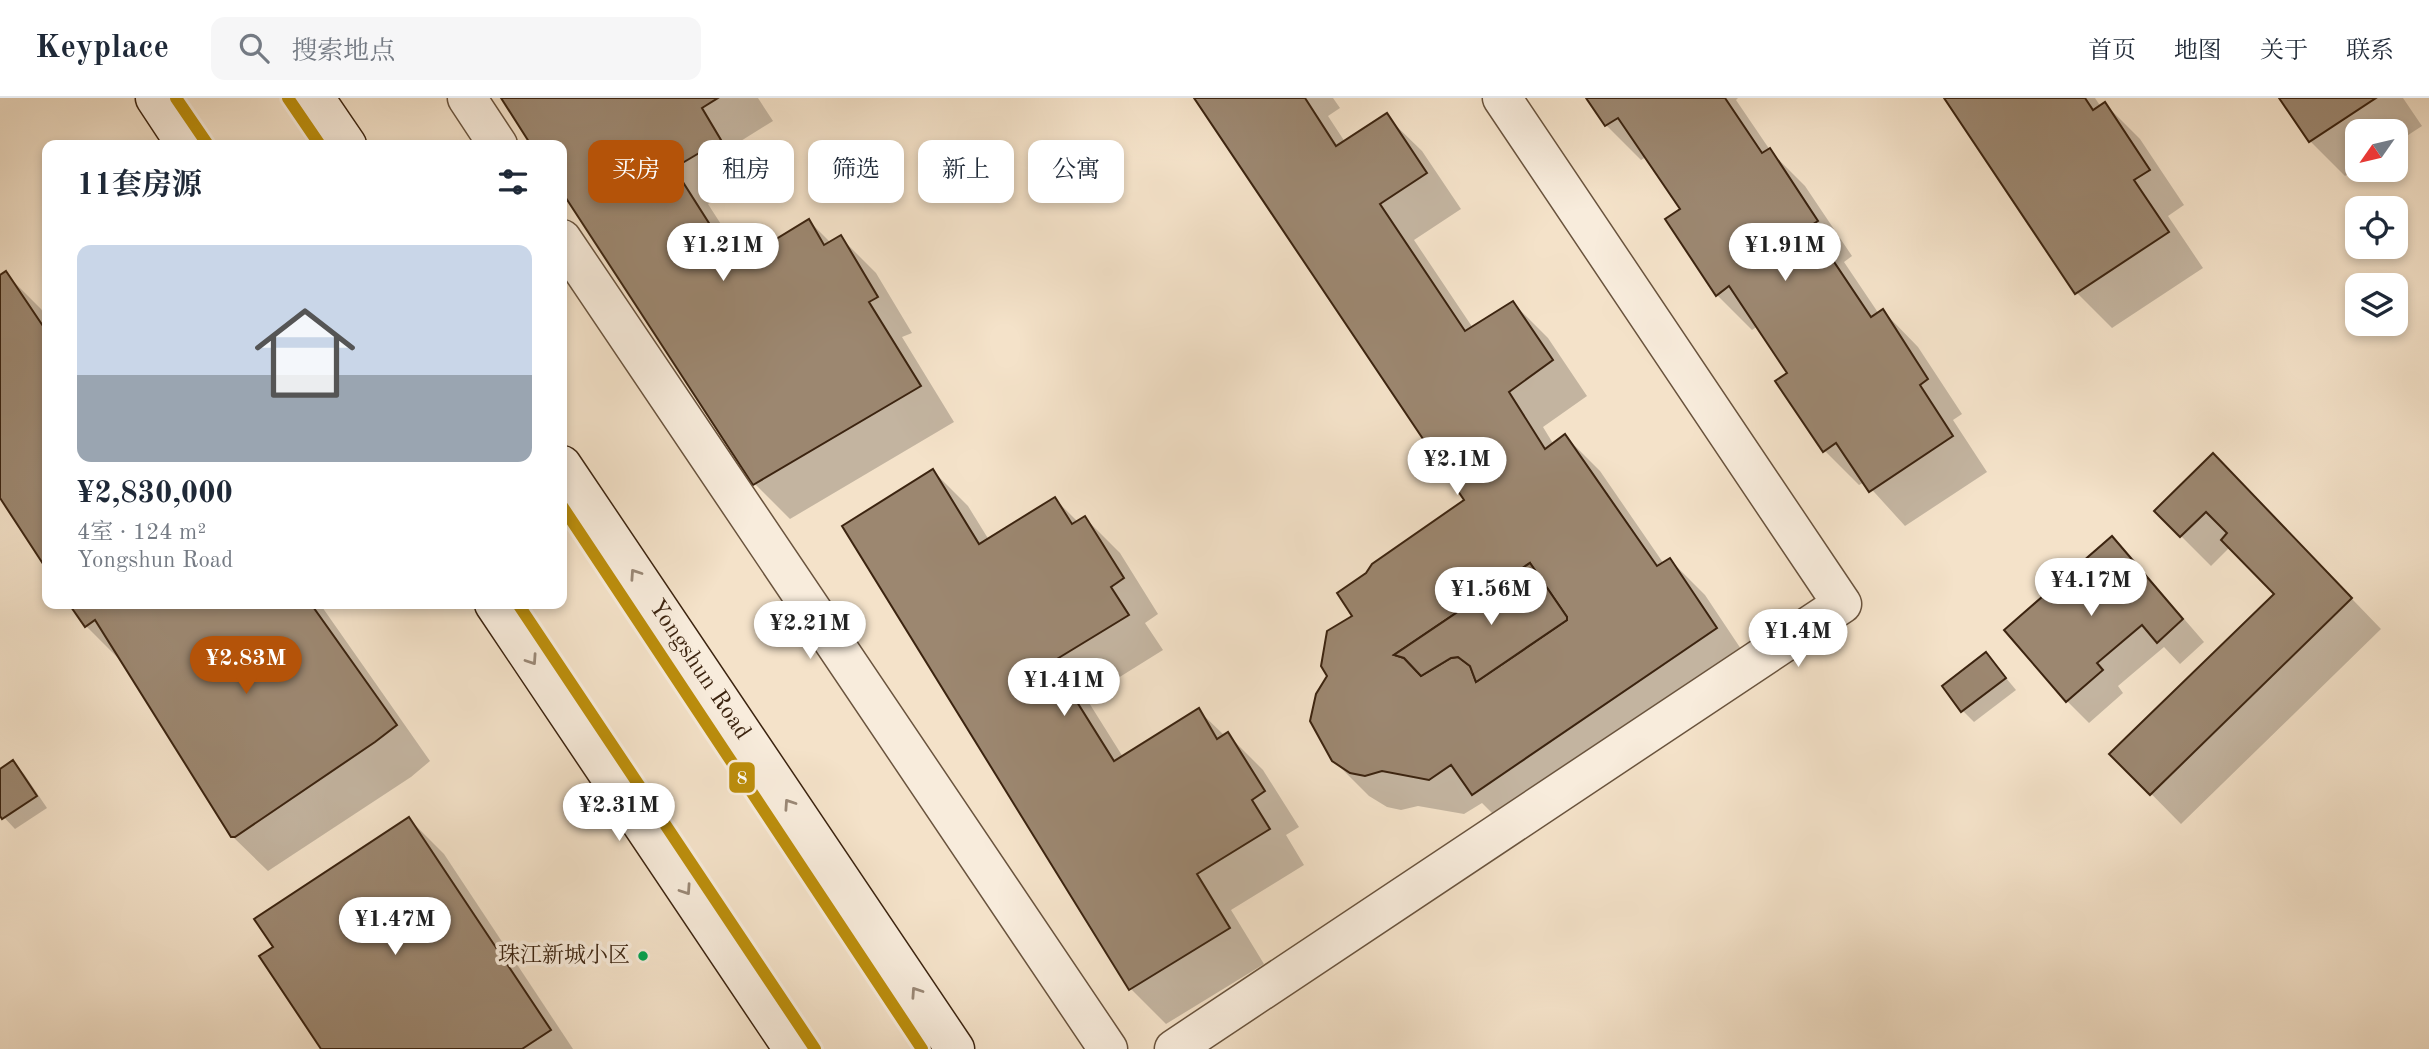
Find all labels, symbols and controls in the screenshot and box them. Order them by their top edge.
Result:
search box [211,17,701,80]
icon: search [235,29,273,67]
text: Keyplace [35,32,169,65]
text: 搜索地点 [291,39,395,65]
text: 首页 [2088,40,2136,64]
text: 地图 [2174,40,2222,64]
text: 关于 [2260,40,2308,64]
text: 联系 [2346,40,2394,64]
north arrow [2345,119,2408,182]
map controls [2345,119,2408,336]
chip: 买房 [588,140,684,203]
chip: 租房 [698,140,794,203]
chip: 筛选 [808,140,904,203]
chip: 新上 [918,140,1014,203]
chip: 公寓 [1028,140,1124,203]
icon: filters [494,163,532,201]
text: 11套房源 [77,171,202,201]
button: locate [2345,196,2408,259]
pin: ¥1.21M [666,223,780,283]
pin: ¥1.91M [1728,223,1842,283]
text: ¥1.21M [683,234,763,257]
text: ¥1.91M [1745,234,1825,257]
button: layers [2345,273,2408,336]
icon: home [242,290,368,416]
pin: ¥2.1M [1408,438,1506,497]
text: ¥2.1M [1424,448,1490,471]
text: ¥2,830,000 [77,479,233,509]
text: 4室 · 124 m² [77,521,206,544]
text: Yongshun Road [77,549,233,572]
pin: ¥4.17M [2034,559,2148,618]
pin: ¥1.56M [1434,568,1548,627]
one-way arrow [630,569,643,582]
text: ¥4.17M [2051,569,2131,592]
text: ¥1.56M [1451,578,1531,601]
street label: Yongshun Road [643,596,755,744]
pin: ¥2.21M [753,602,867,661]
pin: ¥1.4M [1749,610,1847,669]
text: ¥2.21M [770,612,850,635]
text: ¥1.4M [1765,620,1831,643]
pin: ¥2.83M [189,636,303,696]
text: ¥2.83M [206,647,286,670]
one-way arrow [524,653,537,666]
pin: ¥1.41M [1007,658,1121,718]
text: ¥1.41M [1024,669,1104,692]
line badge: 8 [728,761,756,794]
text: 8 [736,770,748,789]
pin: ¥2.31M [562,784,676,843]
text: ¥2.31M [579,794,659,817]
one-way arrow [785,799,797,812]
one-way arrow [678,882,690,895]
pin: ¥1.47M [338,898,452,957]
text: ¥1.47M [355,908,435,931]
place label: 珠江新城小区 [498,943,630,967]
marker: 珠江新城小区 [636,949,650,963]
one-way arrow [912,987,925,1000]

